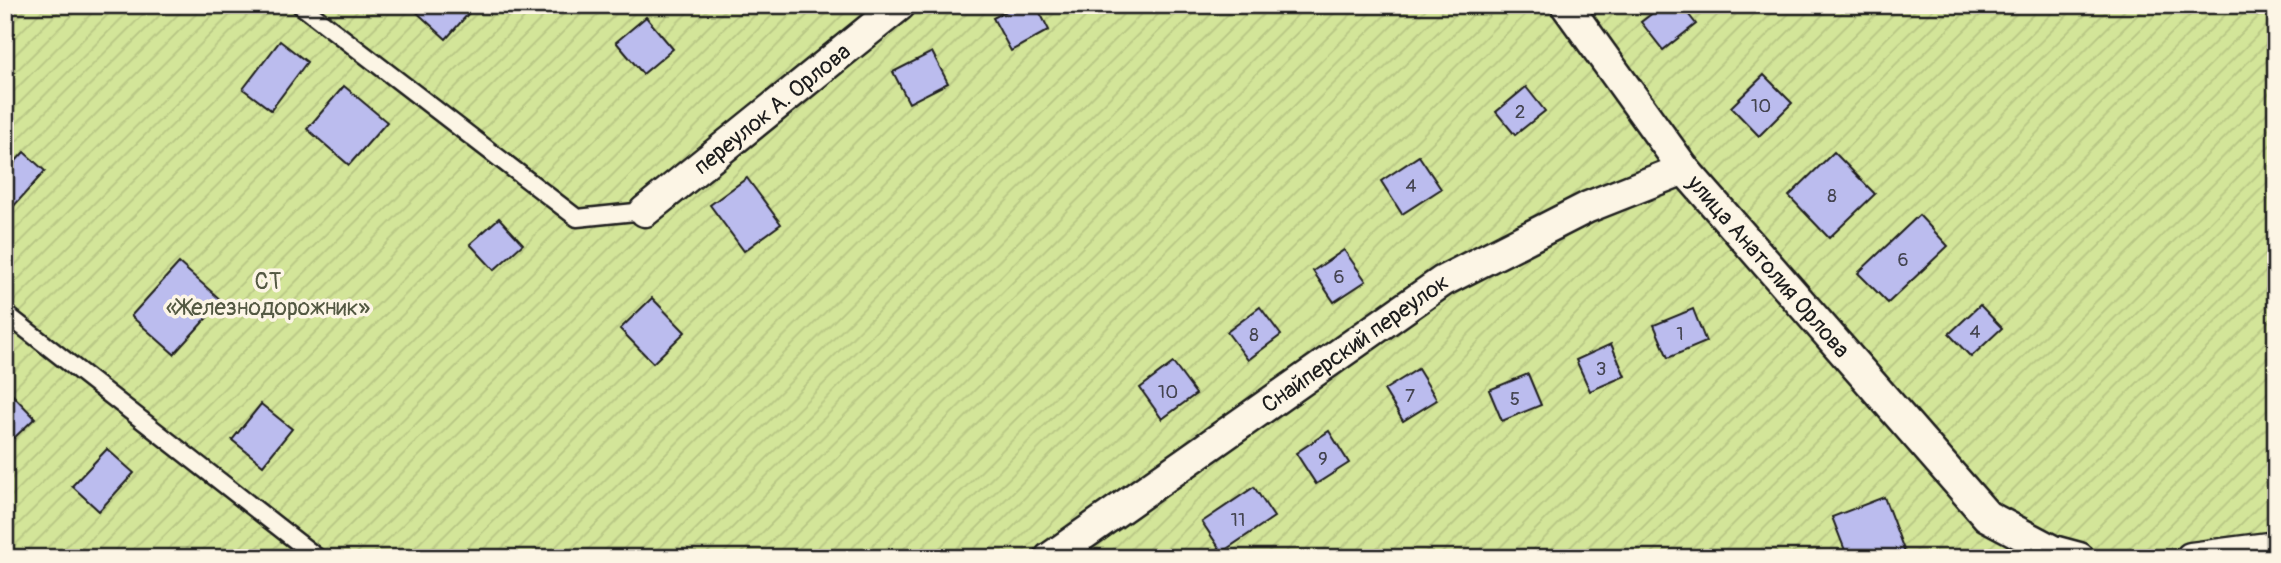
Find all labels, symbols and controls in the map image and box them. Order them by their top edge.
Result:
street label: переулок А. Орлова [688,37,856,181]
house number: 10 [1751,94,1771,118]
house number: 2 [1515,100,1525,124]
street label: улица Анатолия Орлова [1680,168,1856,364]
house number: 4 [1405,174,1417,198]
house number: 8 [1827,184,1837,208]
house number: 6 [1897,248,1909,272]
house number: 6 [1333,265,1345,289]
park label: СТ «Железнодорожник» [166,267,370,322]
street label: Снайперский переулок [1256,267,1455,420]
house number: 4 [1969,320,1981,344]
house number: 1 [1676,322,1684,346]
house number: 8 [1249,323,1259,347]
house number: 3 [1596,357,1606,381]
house number: 10 [1158,380,1178,404]
house number: 7 [1405,384,1415,408]
house number: 5 [1510,387,1520,411]
house number: 9 [1318,447,1328,471]
house number: 11 [1231,508,1245,532]

